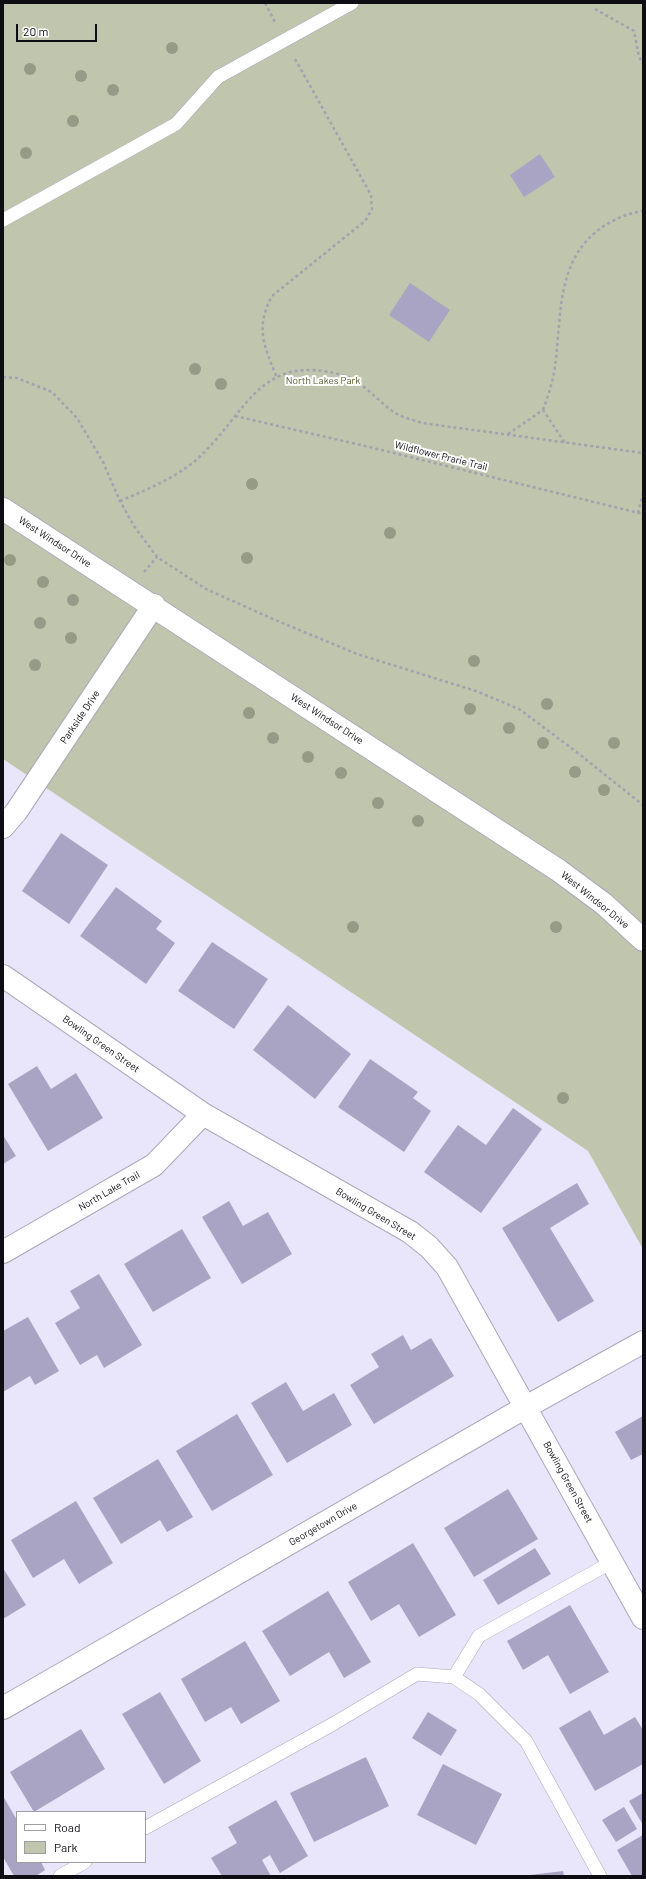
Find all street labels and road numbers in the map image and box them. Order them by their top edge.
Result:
street label: Wildflower Prarie Trail [393,439,489,473]
street label: West Windsor Drive [16,514,94,570]
street label: Parkside Drive [58,688,102,746]
street label: West Windsor Drive [288,691,366,747]
street label: West Windsor Drive [558,869,632,931]
street label: Bowling Green Street [60,1013,142,1075]
street label: North Lake Trail [76,1169,142,1213]
street label: Bowling Green Street [334,1185,418,1243]
street label: Bowling Green Street [541,1439,595,1525]
street label: Georgetown Drive [287,1500,359,1548]

